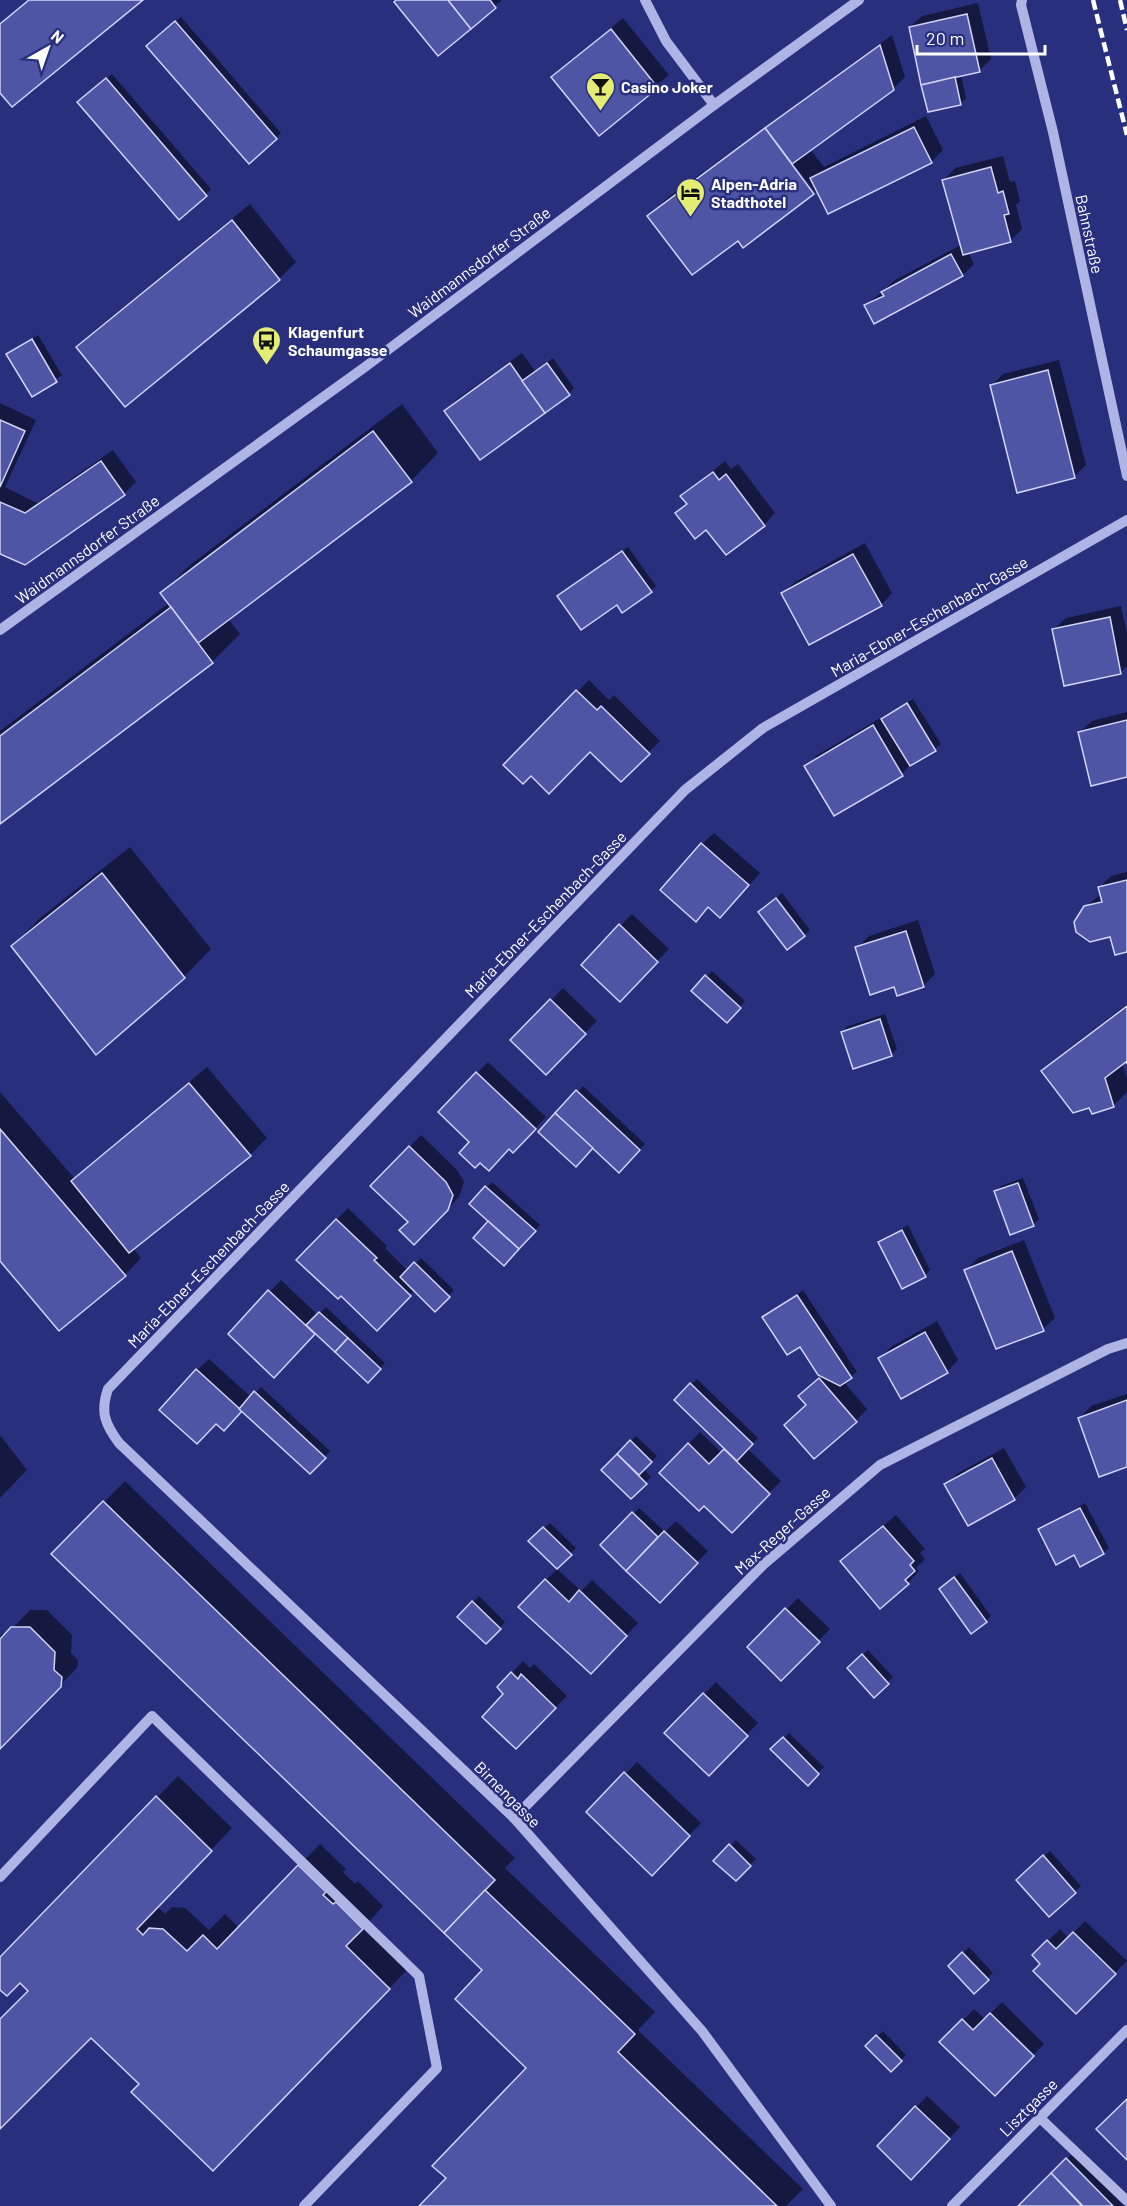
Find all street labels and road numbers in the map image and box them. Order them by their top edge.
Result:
street label: Bahnstraße [1072,193,1108,275]
street label: Waidmannsdorfer Straße [404,202,554,322]
street label: Waidmannsdorfer Straße [11,490,163,608]
street label: Maria-Ebner-Eschenbach-Gasse [827,552,1031,680]
street label: Maria-Ebner-Eschenbach-Gasse [460,827,630,1001]
street label: Maria-Ebner-Eschenbach-Gasse [123,1177,293,1351]
street label: Max-Reger-Gasse [730,1482,834,1578]
street label: Birnengasse [471,1757,545,1831]
street label: Lisztgasse [995,2074,1061,2140]

